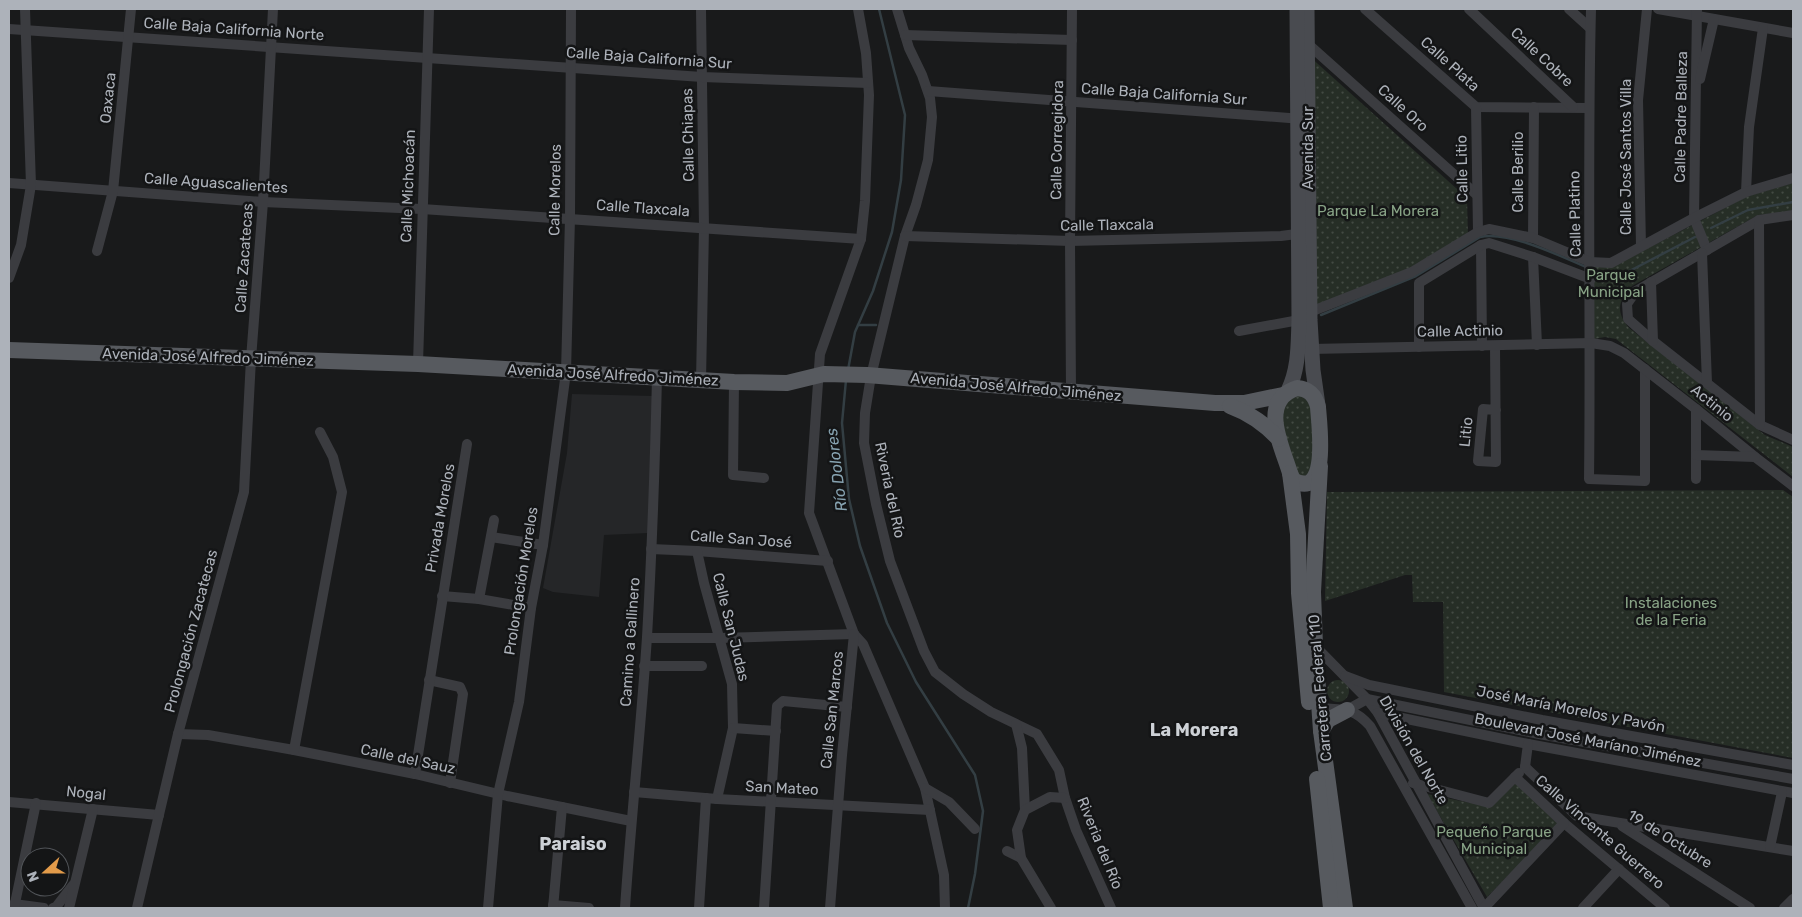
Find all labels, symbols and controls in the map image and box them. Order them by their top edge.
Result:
street label: Calle Baja California Norte [143,14,325,44]
street label: Calle Cobre [1507,23,1577,91]
street label: Calle Plata [1417,33,1483,95]
street label: Calle Baja California Sur [566,43,733,73]
street label: Calle Padre Balleza [1671,51,1691,183]
street label: Oaxaca [96,72,120,124]
street label: Calle Baja California Sur [1081,79,1248,109]
street label: Calle José Santos Villa [1617,79,1635,235]
street label: Calle Corregidora [1047,80,1067,200]
street label: Calle Oro [1374,81,1432,135]
street label: Calle Chiapas [678,88,698,182]
street label: Avenida Sur [1299,106,1317,190]
street label: Calle Michoacán [397,129,419,243]
street label: Calle Berilio [1509,131,1527,213]
street label: Calle Litio [1452,135,1472,203]
street label: Calle Morelos [545,143,565,236]
street label: Calle Aguascalientes [143,169,289,197]
street label: Calle Platino [1565,171,1585,257]
street label: Calle Tlaxcala [596,196,690,220]
street label: Calle Zacatecas [231,202,257,313]
park label: Parque La Morera [1317,202,1439,220]
street label: Calle Tlaxcala [1060,215,1154,235]
park label: Parque Municipal [1578,266,1644,301]
street label: Calle Actinio [1417,321,1503,341]
street label: Avenida José Alfredo Jiménez [102,344,314,370]
street label: Avenida José Alfredo Jiménez [507,360,720,390]
street label: Avenida José Alfredo Jiménez [910,369,1123,405]
street label: Actinio [1687,381,1737,425]
street label: Litio [1455,416,1477,448]
water label: Río Dolores [822,427,851,513]
street label: Riveria del Río [871,440,909,540]
street label: Privada Morelos [422,462,459,574]
street label: Prolongación Morelos [500,505,542,657]
street label: Calle San José [689,526,793,552]
street label: Prolongación Zacatecas [161,547,222,714]
street label: Calle San Judas [709,571,753,684]
street label: Camino a Gallinero [617,577,643,707]
park label: Instalaciones de la Feria [1625,594,1718,629]
street label: Carretera Federal 110 [1305,614,1335,762]
street label: Calle San Marcos [817,650,847,770]
street label: José María Morelos y Pavón [1475,682,1667,736]
street label: División del Norte [1376,693,1452,807]
street label: Boulevard José Maríano Jiménez [1473,709,1703,771]
district label: La Morera [1150,719,1238,741]
street label: Calle del Sauz [359,740,457,778]
street label: Calle Vincente Guerrero [1532,771,1668,893]
street label: San Mateo [745,777,819,799]
street label: Nogal [65,782,107,804]
street label: Riveria del Río [1073,794,1127,892]
street label: 19 de Octubre [1624,806,1716,872]
park label: Pequeño Parque Municipal [1436,823,1552,858]
district label: Paraiso [539,833,607,855]
north arrow [20,847,70,897]
text: N [24,869,43,884]

